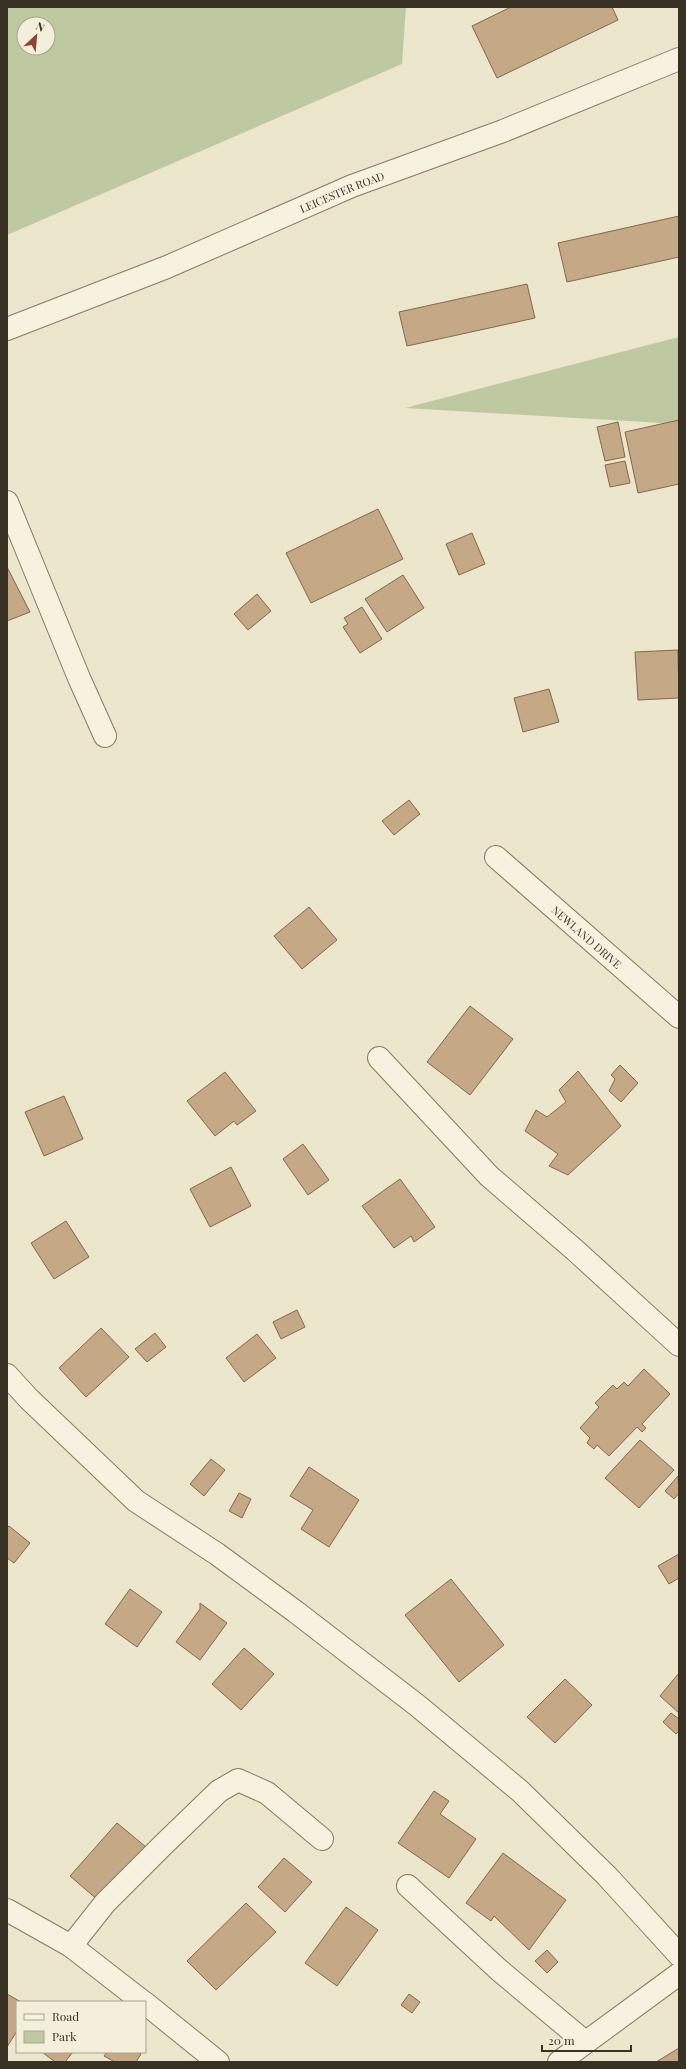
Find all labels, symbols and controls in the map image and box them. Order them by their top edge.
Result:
north arrow [16,16,56,56]
text: N [34,18,48,35]
street label: LEICESTER ROAD [297,167,386,216]
street label: NEWLAND DRIVE [549,902,626,972]
legend [16,2001,146,2053]
text: Road [52,2008,79,2024]
scale bar [542,2027,631,2053]
text: Park [52,2028,77,2044]
text: 20 m [548,2032,575,2048]

